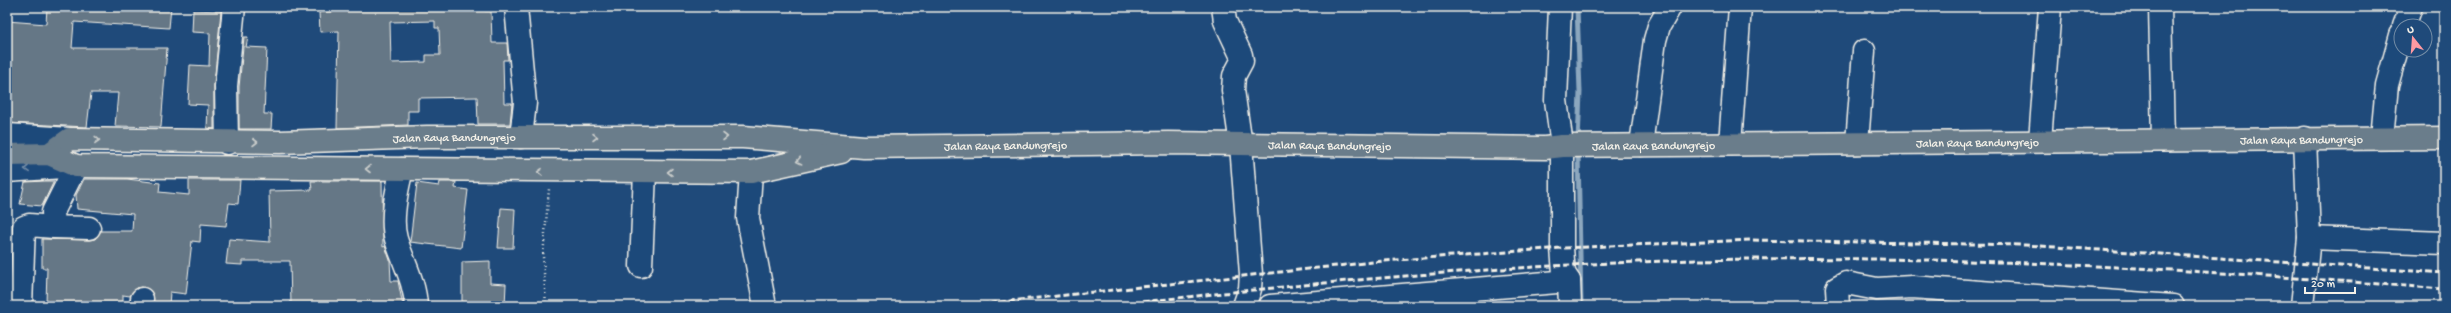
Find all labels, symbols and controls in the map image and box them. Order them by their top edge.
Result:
north arrow [2393,18,2433,58]
text: U [2406,23,2416,37]
street label: Jalan Raya Bandungrejo [392,132,516,147]
one-way arrow [592,133,598,141]
one-way arrow [722,133,728,141]
street label: Jalan Raya Bandungrejo [2240,134,2363,149]
one-way arrow [94,135,100,144]
street label: Jalan Raya Bandungrejo [1916,137,2039,152]
one-way arrow [252,138,258,146]
street label: Jalan Raya Bandungrejo [944,139,1067,155]
street label: Jalan Raya Bandungrejo [1268,139,1391,155]
street label: Jalan Raya Bandungrejo [1592,140,1715,155]
one-way arrow [795,157,802,165]
one-way arrow [24,165,30,174]
one-way arrow [365,165,371,173]
one-way arrow [537,167,543,176]
one-way arrow [667,168,673,176]
scale bar [2305,269,2355,295]
text: 20 m [2311,278,2336,292]

